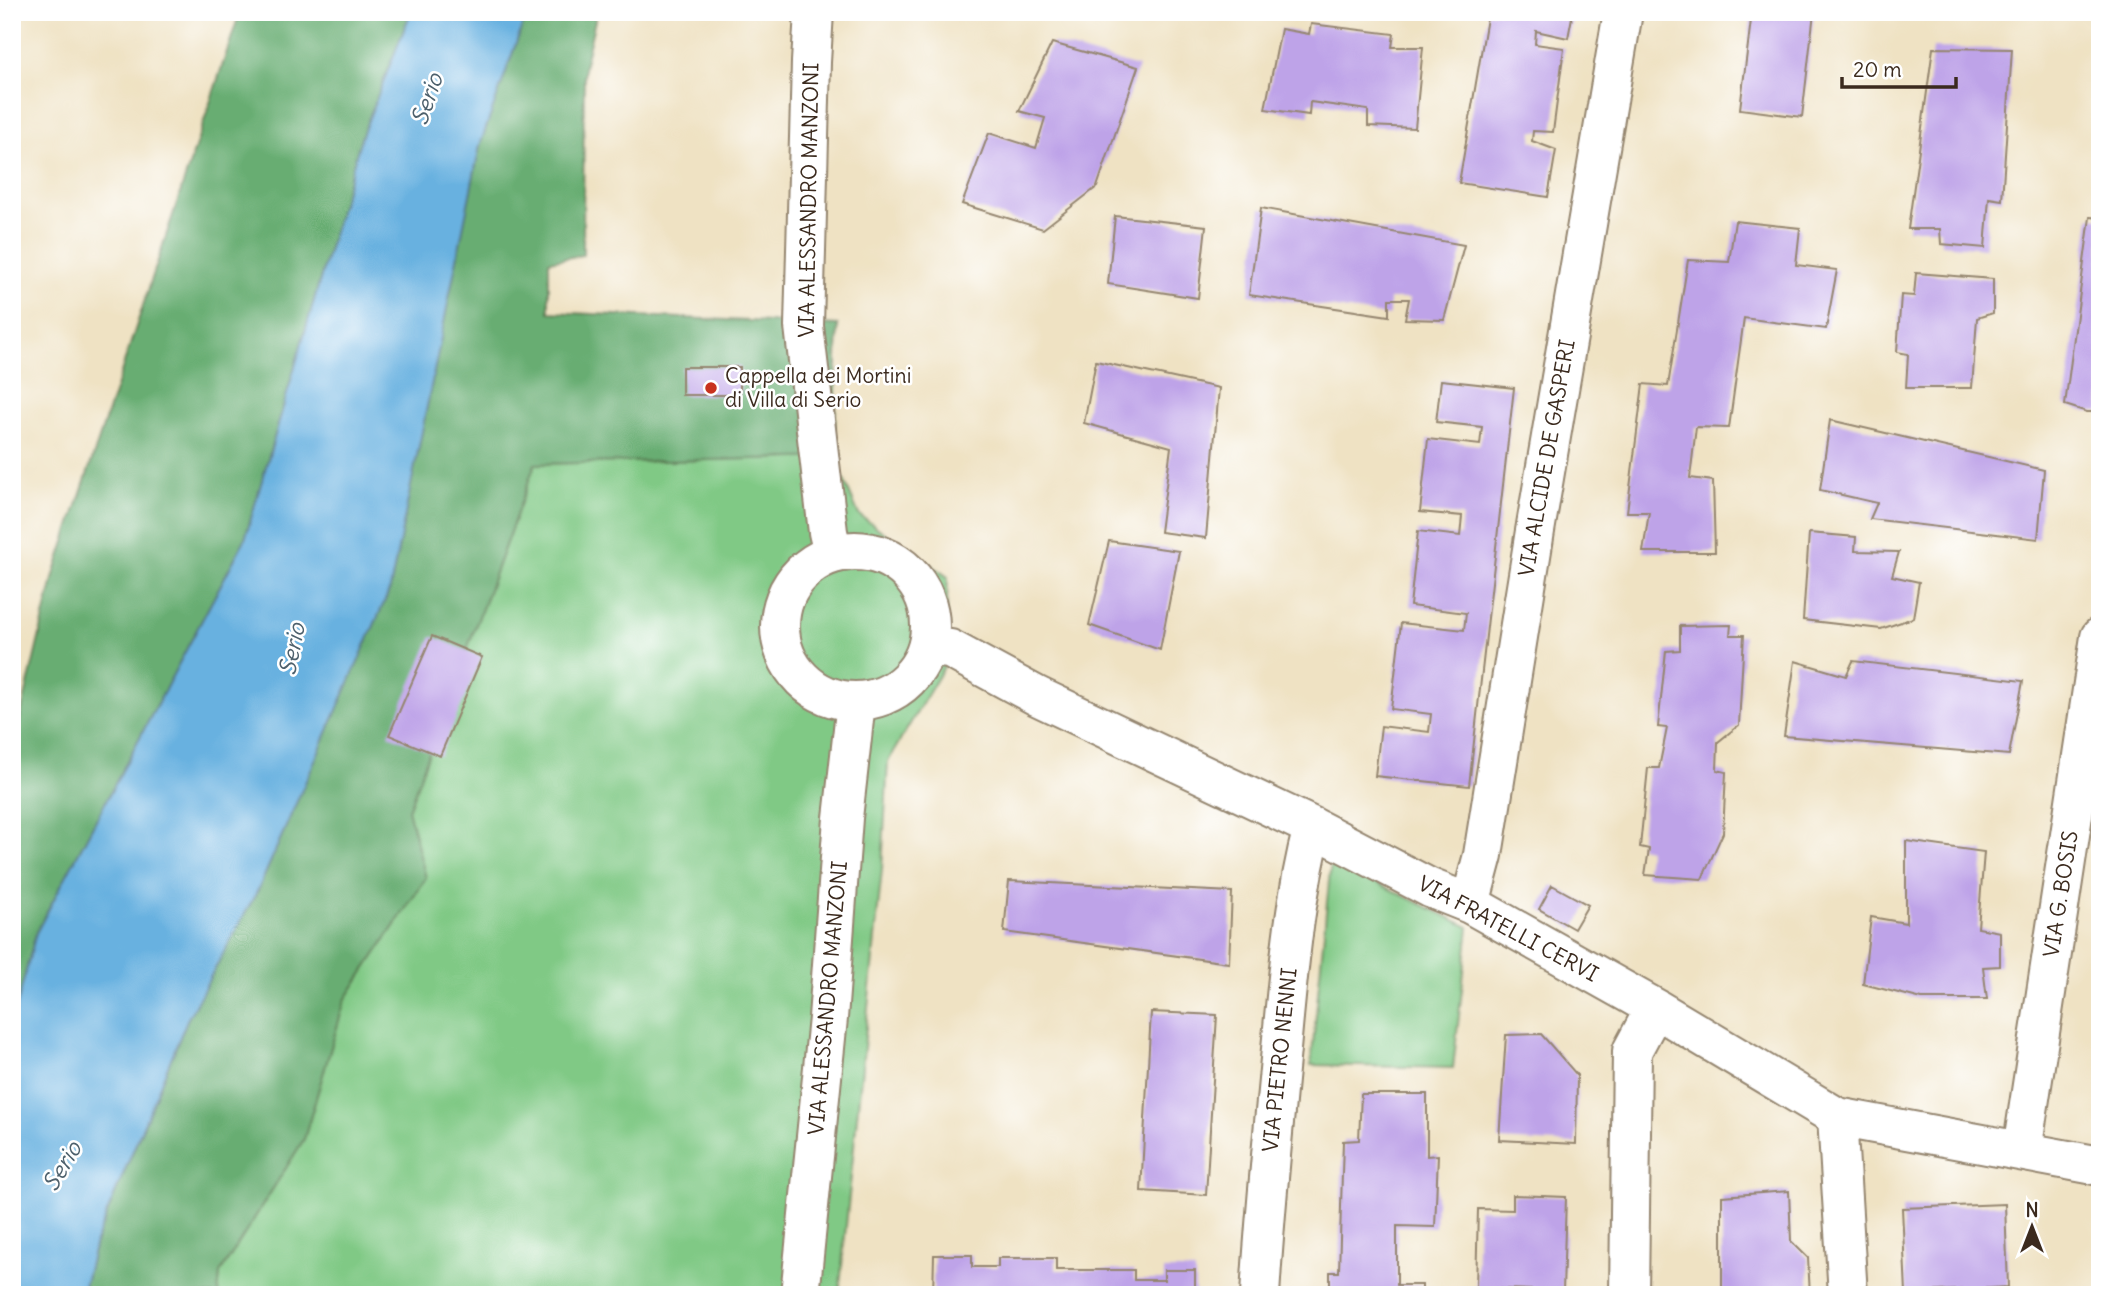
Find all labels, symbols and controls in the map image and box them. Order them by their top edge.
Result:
scale bar [1842,46,1956,90]
text: 20 m [1853,56,1902,83]
street label: VIA ALESSANDRO MANZONI [793,62,824,338]
water label: Serio [404,68,449,128]
street label: VIA ALCIDE DE GASPERI [1512,337,1581,578]
place label: Cappella dei Mortini di Villa di Serio [725,362,911,413]
marker: Cappella dei Mortini di Villa di Serio [703,380,719,396]
water label: Serio [272,619,311,678]
street label: VIA G. BOSIS [2037,829,2084,959]
street label: VIA ALESSANDRO MANZONI [802,860,853,1136]
street label: VIA FRATELLI CERVI [1413,870,1603,988]
street label: VIA PIETRO NENNI [1256,966,1303,1153]
water label: Serio [36,1135,88,1196]
north arrow [1996,1192,2066,1262]
text: N [2025,1198,2039,1222]

